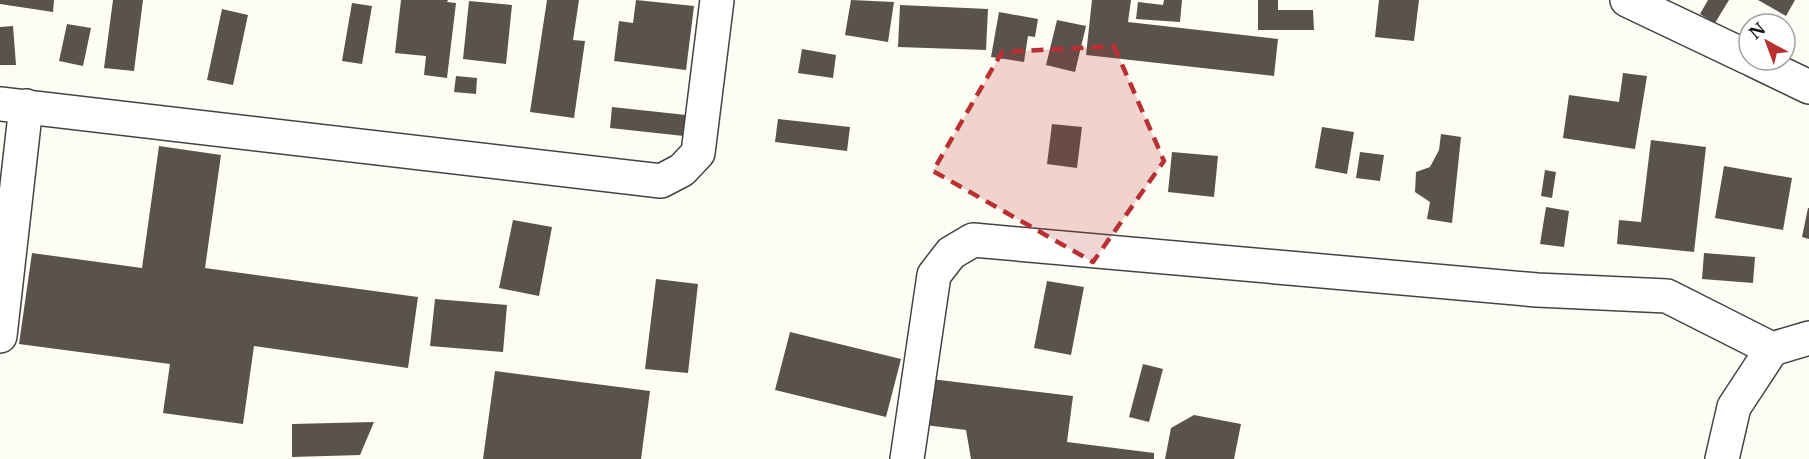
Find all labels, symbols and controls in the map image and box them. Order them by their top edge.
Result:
north arrow [1737,12,1797,72]
text: N [1745,18,1769,43]

